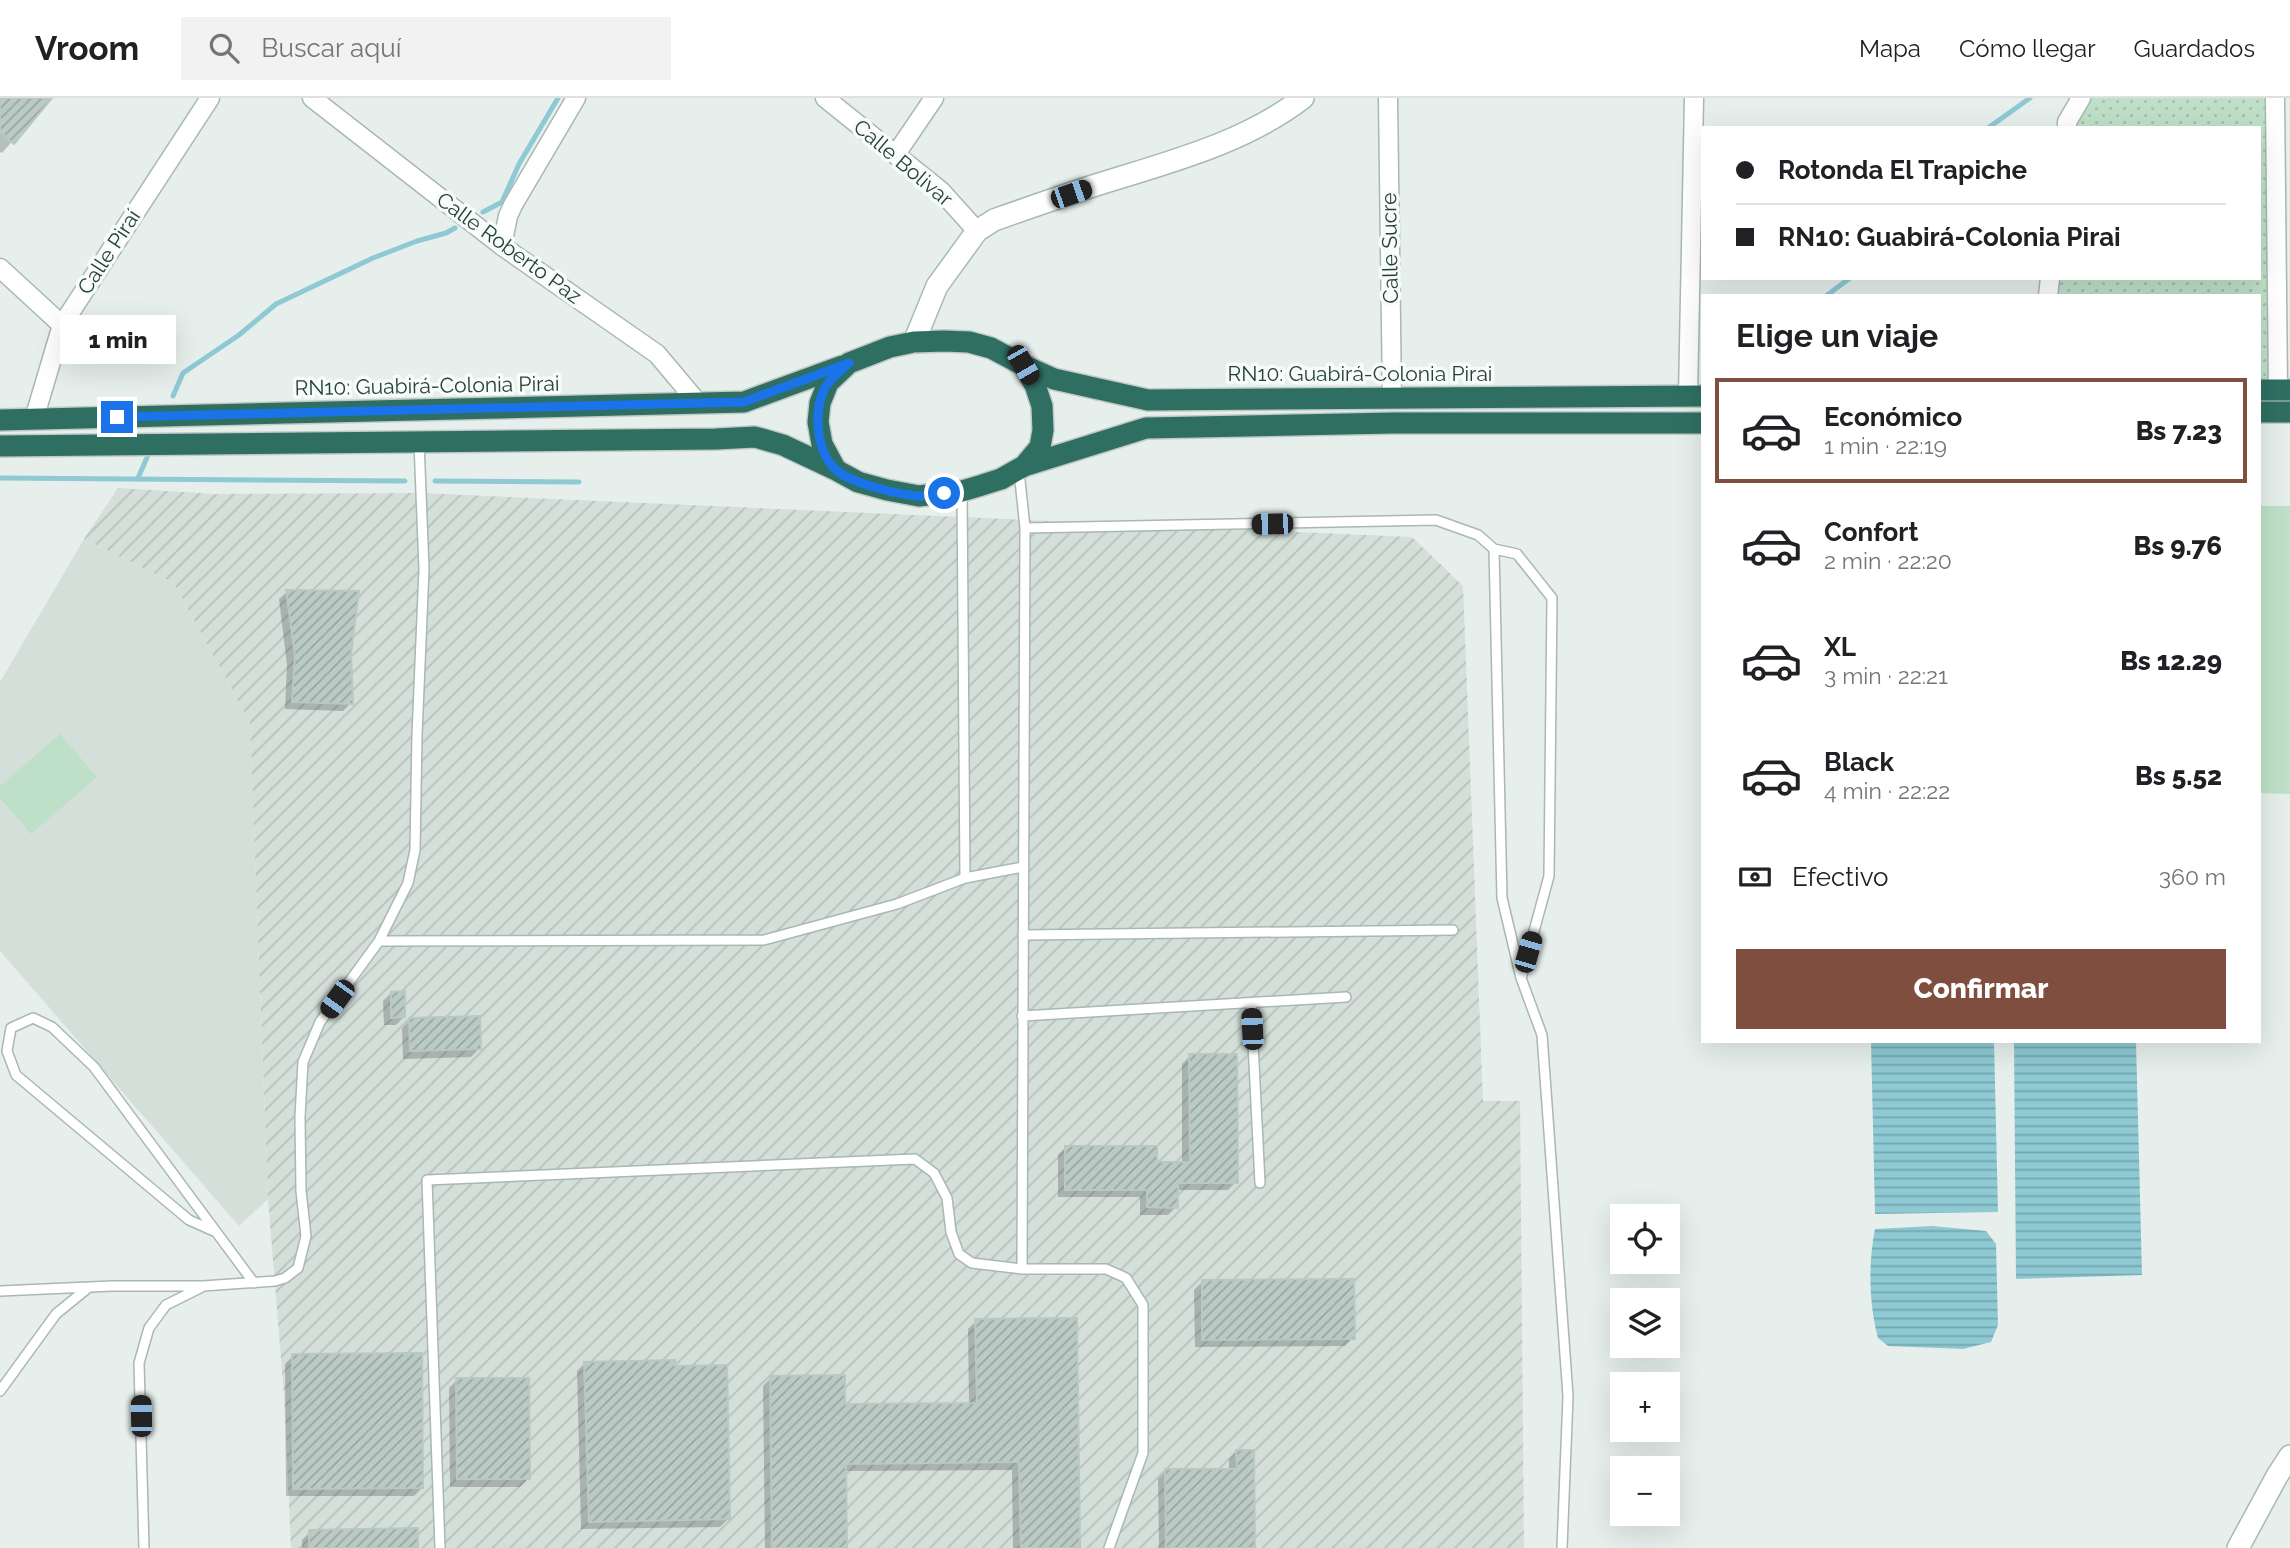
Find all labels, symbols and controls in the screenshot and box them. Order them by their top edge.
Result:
search box [181,17,671,80]
text: Vroom [35,29,139,68]
icon: search [205,29,243,67]
text: Buscar aquí [261,33,401,63]
text: Mapa [1859,34,1921,63]
text: Cómo llegar [1959,34,2096,63]
text: Guardados [2134,34,2255,63]
street label: Calle Bolivar [849,114,958,212]
text: Rotonda El Trapiche [1778,155,2027,185]
car [1048,177,1095,211]
street label: Calle Roberto Paz [432,187,587,309]
street label: Calle Sucre [1376,192,1403,304]
street label: Calle Piraí [72,204,145,299]
text: RN10: Guabirá-Colonia Pirai [1778,222,2121,252]
callout: 1 min [59,316,175,364]
text: Elige un viaje [1736,317,1938,354]
text: 1 min [88,326,148,353]
car [1004,342,1043,388]
street label: RN10: Guabirá-Colonia Pirai [1228,361,1492,386]
street label: RN10: Guabirá-Colonia Pirai [294,371,560,400]
icon: car [1740,399,1803,462]
route end [101,401,133,433]
text: Económico [1824,402,1962,432]
text: Bs 7.23 [2136,416,2222,446]
text: 1 min · 22:19 [1824,432,1947,459]
route start [928,477,960,509]
car [1251,513,1294,535]
icon: car [1740,514,1803,577]
text: Confort [1824,517,1918,547]
text: Bs 9.76 [2134,531,2222,561]
text: 2 min · 22:20 [1824,547,1952,574]
icon: car [1740,629,1803,692]
text: XL [1824,632,1856,662]
text: Bs 12.29 [2120,646,2222,676]
text: 3 min · 22:21 [1824,662,1948,689]
icon: car [1740,744,1803,807]
text: Black [1824,747,1894,777]
text: Bs 5.52 [2135,761,2222,791]
text: 4 min · 22:22 [1824,777,1950,804]
icon: cash [1736,858,1774,896]
text: Efectivo [1792,862,1889,892]
text: 360 m [2159,863,2226,890]
car [1513,929,1544,975]
button: Confirmar [1736,949,2226,1029]
car [317,976,358,1022]
car [1241,1007,1264,1051]
map controls [1610,1204,1680,1526]
button: locate [1610,1204,1680,1274]
button: layers [1610,1288,1680,1358]
button: + [1610,1372,1680,1442]
car [131,1395,152,1437]
button: − [1610,1456,1680,1526]

